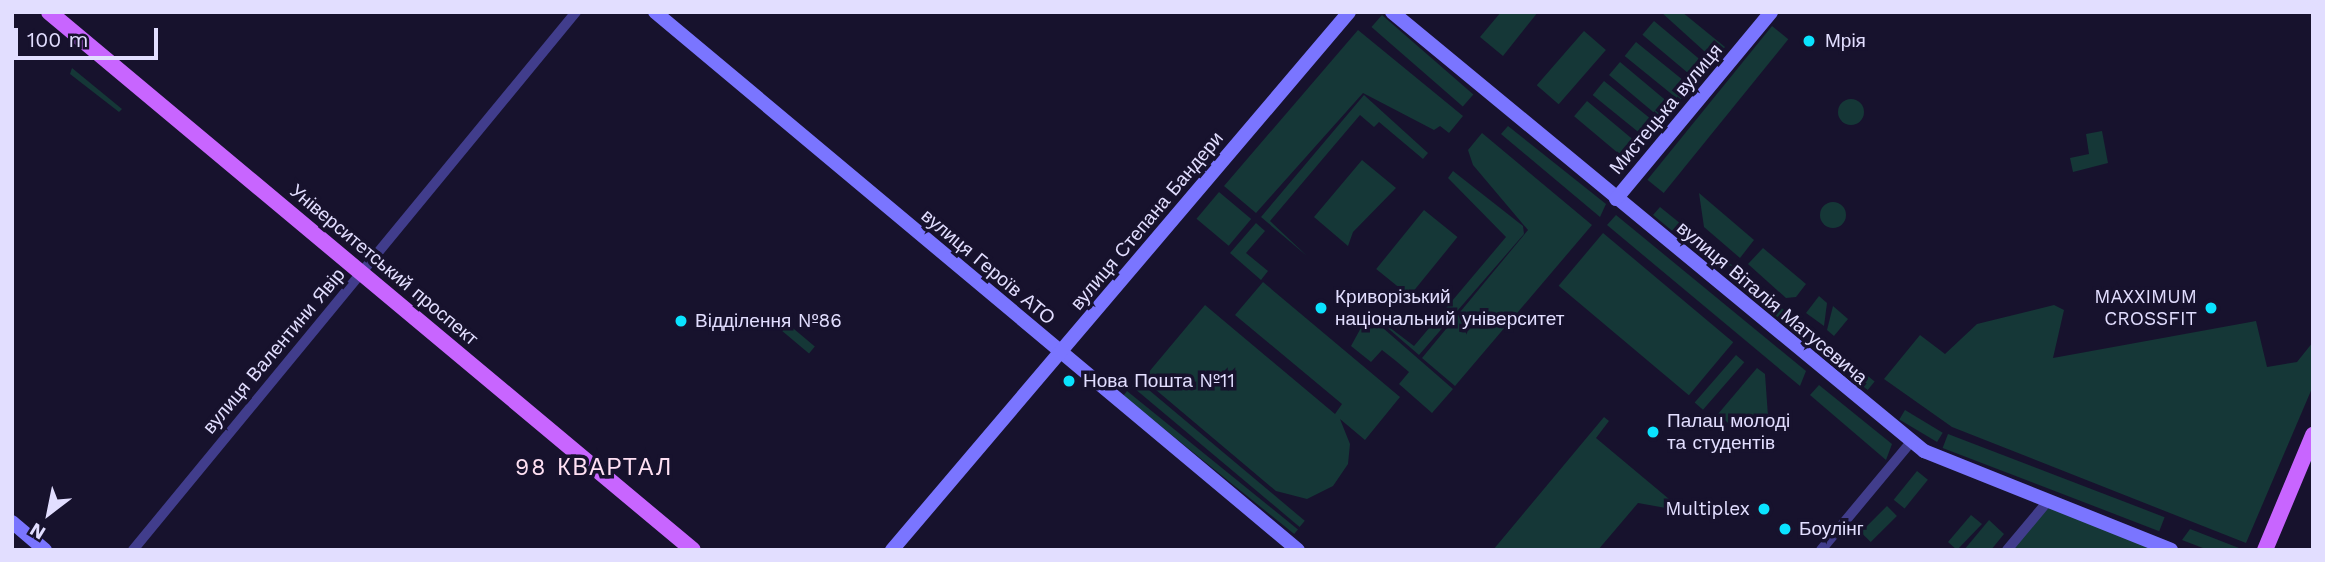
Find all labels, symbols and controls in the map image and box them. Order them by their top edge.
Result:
scale bar [18,14,161,58]
text: 100 m [27,27,89,52]
place label: Мрія [1825,30,1866,52]
marker: Мрія [1799,31,1819,51]
street label: Мистецька вулиця [1605,39,1727,179]
street label: вулиця Степана Бандери [1066,127,1228,315]
street label: Університетський проспект [285,180,483,350]
street label: вулиця Героїв АТО [917,204,1059,330]
street label: вулиця Віталія Матусевича [1672,217,1872,389]
street label: вулиця Валентини Явір [198,264,350,438]
place label: Криворізький національний університет [1335,286,1564,330]
place label: MAXXIMUM CROSSFIT [2094,286,2197,330]
marker: Криворізький національний університет [1313,300,1329,316]
marker: MAXXIMUM CROSSFIT [2203,300,2219,316]
place label: Відділення №86 [695,310,842,332]
marker: Відділення №86 [673,313,689,329]
place label: Нова Пошта №11 [1083,370,1235,392]
marker: Нова Пошта №11 [1061,373,1077,389]
place label: Палац молоді та студентів [1667,410,1790,454]
marker: Палац молоді та студентів [1645,424,1661,440]
district label: 98 КВАРТАЛ [516,454,672,482]
north arrow [14,478,84,548]
place label: Multiplex [1665,498,1750,520]
marker: Multiplex [1756,501,1772,517]
text: N [26,518,50,545]
place label: Боулінг [1799,518,1864,540]
marker: Боулінг [1777,521,1793,537]

